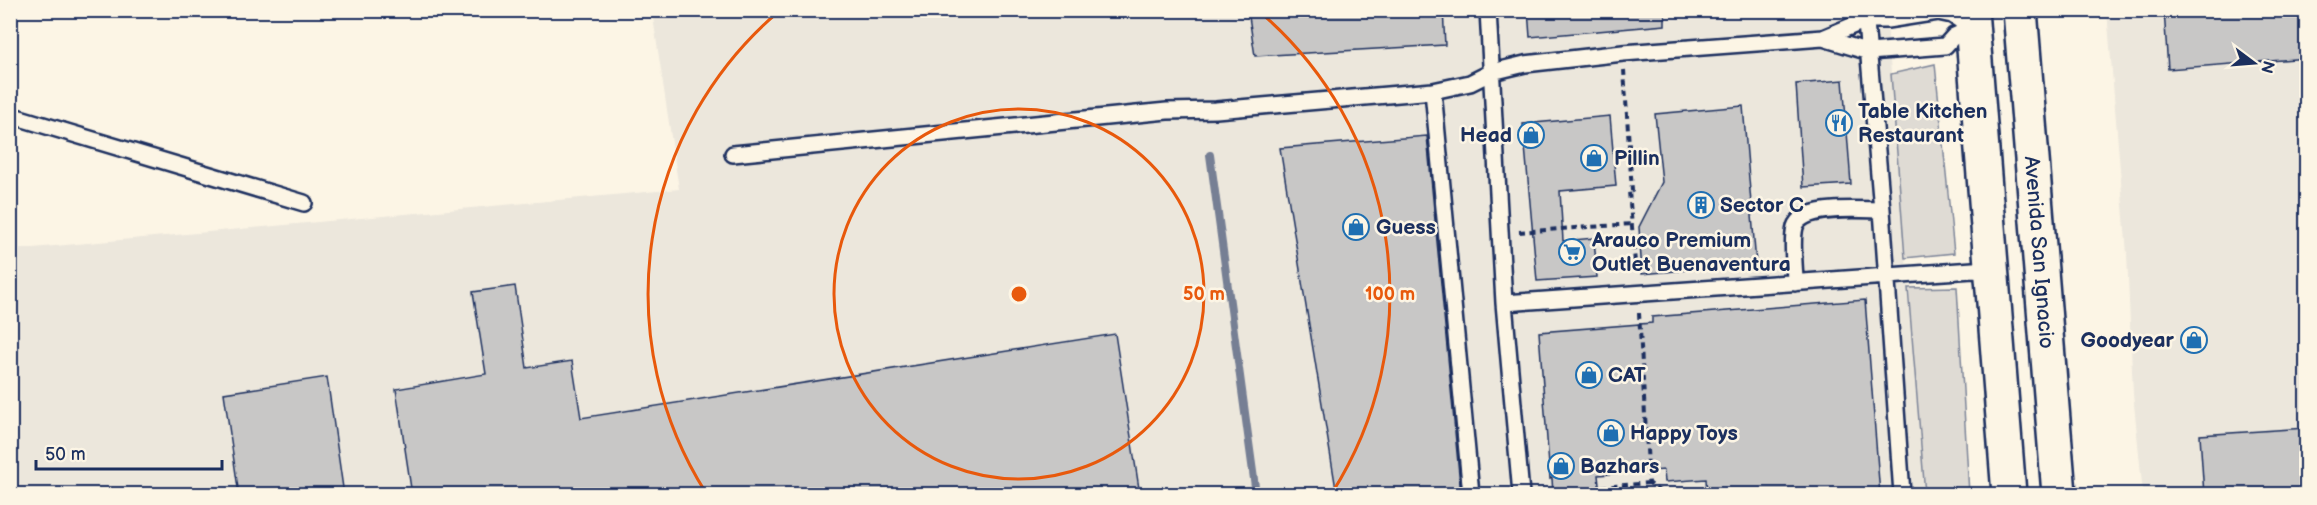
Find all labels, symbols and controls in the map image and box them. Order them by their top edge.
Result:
north arrow [2224,33,2284,93]
text: N [2256,58,2278,75]
place label: Table Kitchen Restaurant [1858,99,1988,148]
restaurant icon: Table Kitchen Restaurant [1824,108,1854,138]
shop icon: Head [1516,120,1546,150]
place label: Head [1460,123,1512,148]
shop icon: Pillin [1579,143,1609,173]
place label: Pillin [1614,146,1660,171]
street label: Avenida San Ignacio [2019,155,2060,350]
building icon: Sector C [1686,190,1716,220]
place label: Sector C [1720,193,1804,218]
shop icon: Guess [1341,212,1371,242]
place label: Guess [1376,215,1436,240]
place label: Arauco Premium Outlet Buenaventura [1591,228,1791,277]
supermarket icon: Arauco Premium Outlet Buenaventura [1557,237,1587,267]
centre of rings [1009,284,1029,304]
text: 50 m [1183,284,1225,305]
text: 100 m [1365,284,1415,305]
shop icon: Goodyear [2179,325,2209,355]
place label: Goodyear [2081,328,2175,353]
shop icon: CAT [1574,360,1604,390]
place label: CAT [1608,363,1646,388]
shop icon: Happy Toys [1596,418,1626,448]
place label: Happy Toys [1630,421,1738,446]
scale bar [36,433,222,471]
text: 50 m [45,444,86,465]
shop icon: Bazhars [1546,451,1576,481]
place label: Bazhars [1580,454,1659,479]

